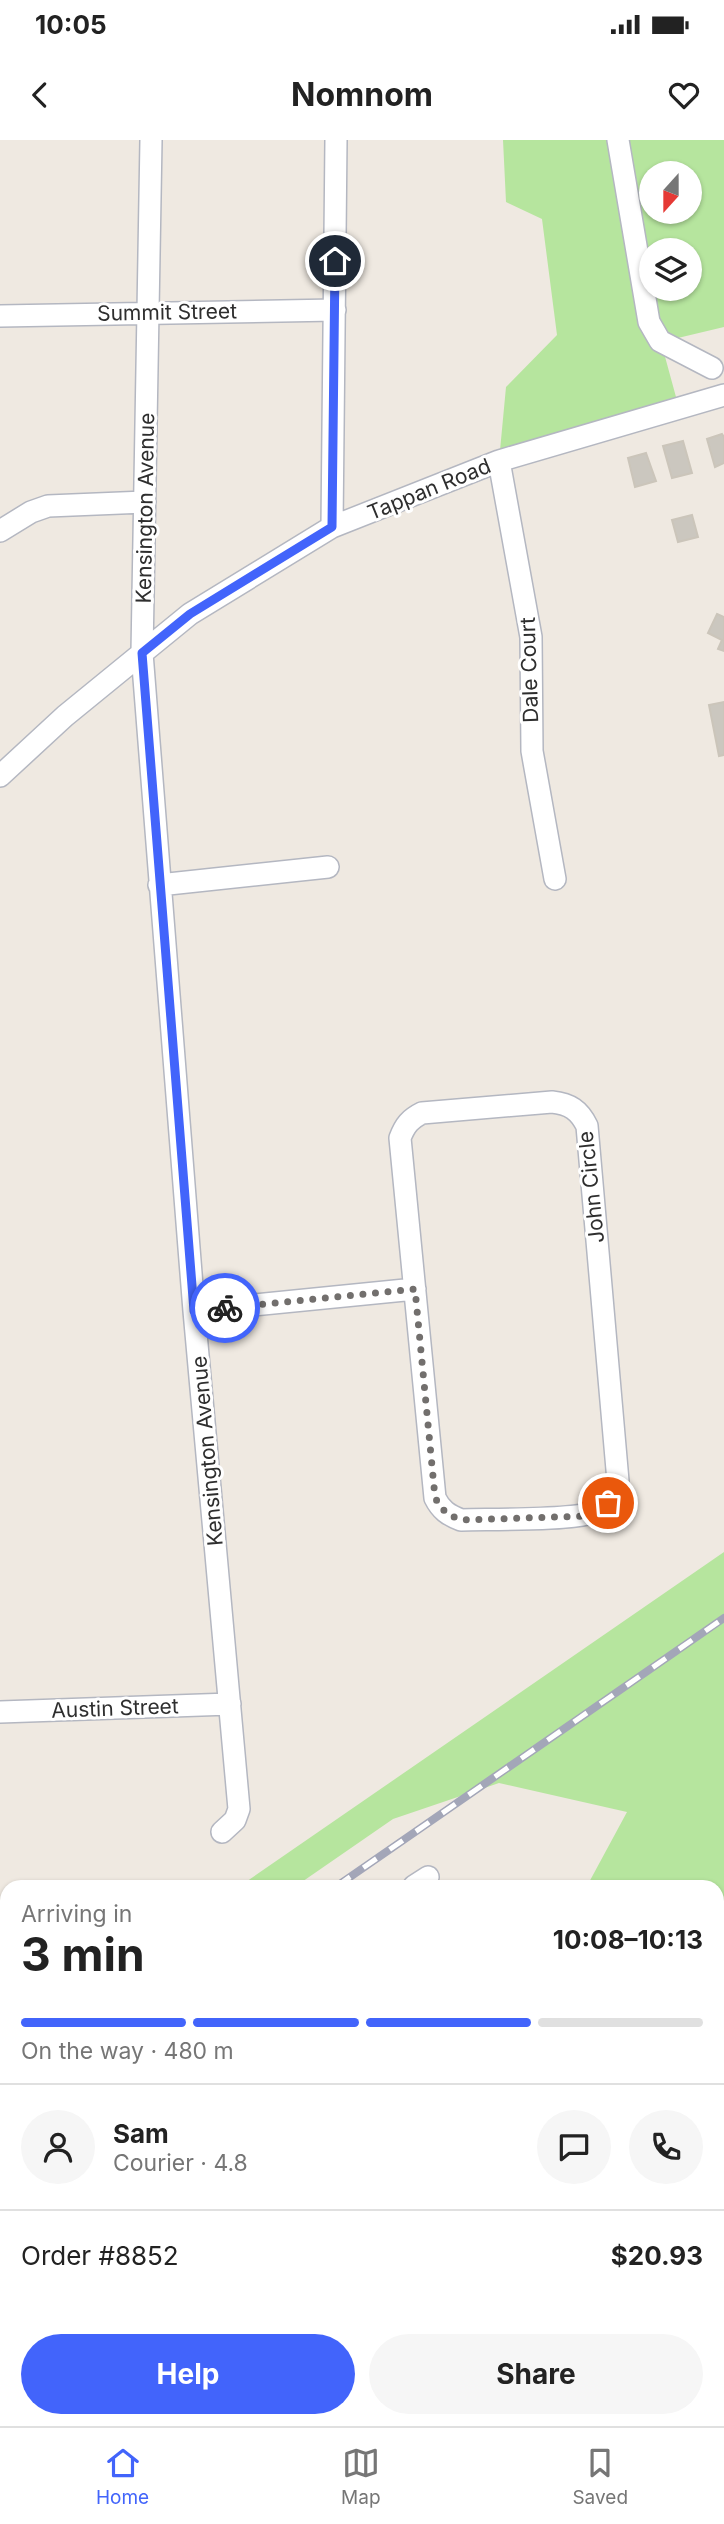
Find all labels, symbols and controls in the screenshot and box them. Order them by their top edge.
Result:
text: 10:05 [35,9,107,40]
text: Nomnom [291,75,433,114]
icon: back [21,76,59,114]
icon: heart [665,76,703,114]
north arrow [639,161,702,224]
map controls [639,161,702,301]
pin [305,231,365,291]
button: layers [639,238,702,301]
icon: home [316,242,354,280]
street label: Summit Street [97,298,237,326]
street label: Kensington Avenue [131,412,159,604]
street label: Tappan Road [364,453,494,525]
street label: Dale Court [515,617,543,723]
street label: John Circle [573,1130,609,1244]
courier [190,1273,260,1343]
icon: bike [206,1289,244,1327]
street label: Kensington Avenue [186,1355,228,1547]
pin [578,1473,638,1533]
icon: bag [589,1484,627,1522]
street label: Austin Street [51,1693,179,1723]
text: Arriving in [21,1900,132,1928]
text: 10:08–10:13 [553,1924,703,1955]
text: 3 min [21,1926,145,1982]
text: On the way · 480 m [21,2037,234,2065]
button: person [21,2110,95,2184]
button: chat [537,2110,611,2184]
button: phone [629,2110,703,2184]
text: Sam [113,2118,169,2149]
text: Courier · 4.8 [113,2149,248,2177]
text: Order #8852 [21,2240,179,2271]
text: $20.93 [611,2240,703,2271]
button: Help [21,2334,355,2414]
button: Share [369,2334,703,2414]
tab: Home [96,2444,149,2509]
tab: Map [341,2444,381,2509]
tab: Saved [572,2444,628,2509]

